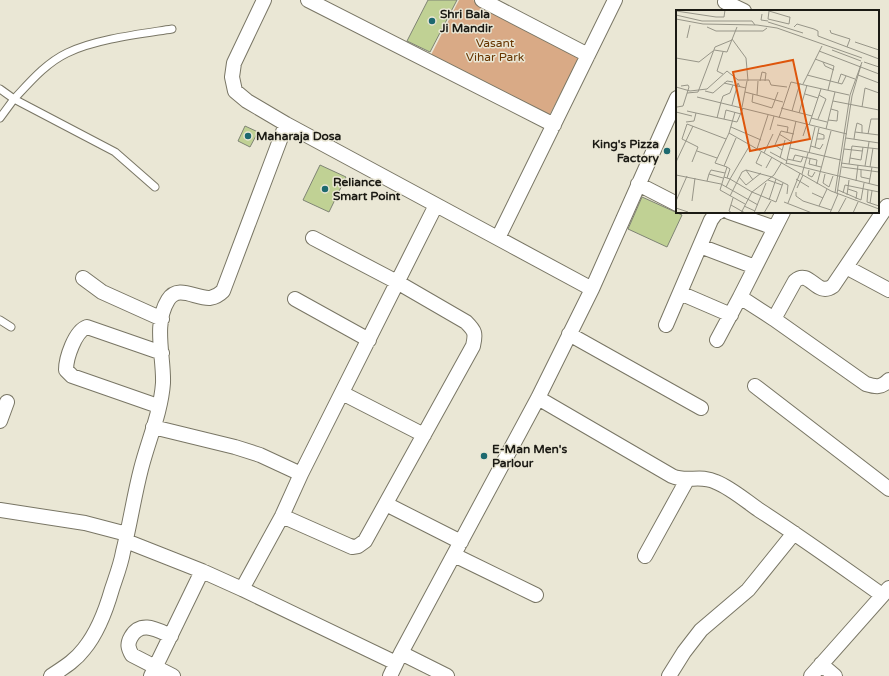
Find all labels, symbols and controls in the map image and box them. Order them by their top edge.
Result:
place label: Shri Bala Ji Mandir [439,7,493,35]
inset map [676,10,879,213]
marker: Shri Bala Ji Mandir [427,16,437,26]
park label: Vasant Vihar Park [466,36,525,64]
place label: Maharaja Dosa [256,129,341,144]
marker: Maharaja Dosa [243,131,253,141]
place label: King's Pizza Factory [592,137,660,166]
marker: King's Pizza Factory [662,146,672,156]
place label: Reliance Smart Point [333,175,401,203]
marker: Reliance Smart Point [320,184,330,194]
place label: E-Man Men's Parlour [492,442,568,470]
marker: E-Man Men's Parlour [479,451,489,461]

